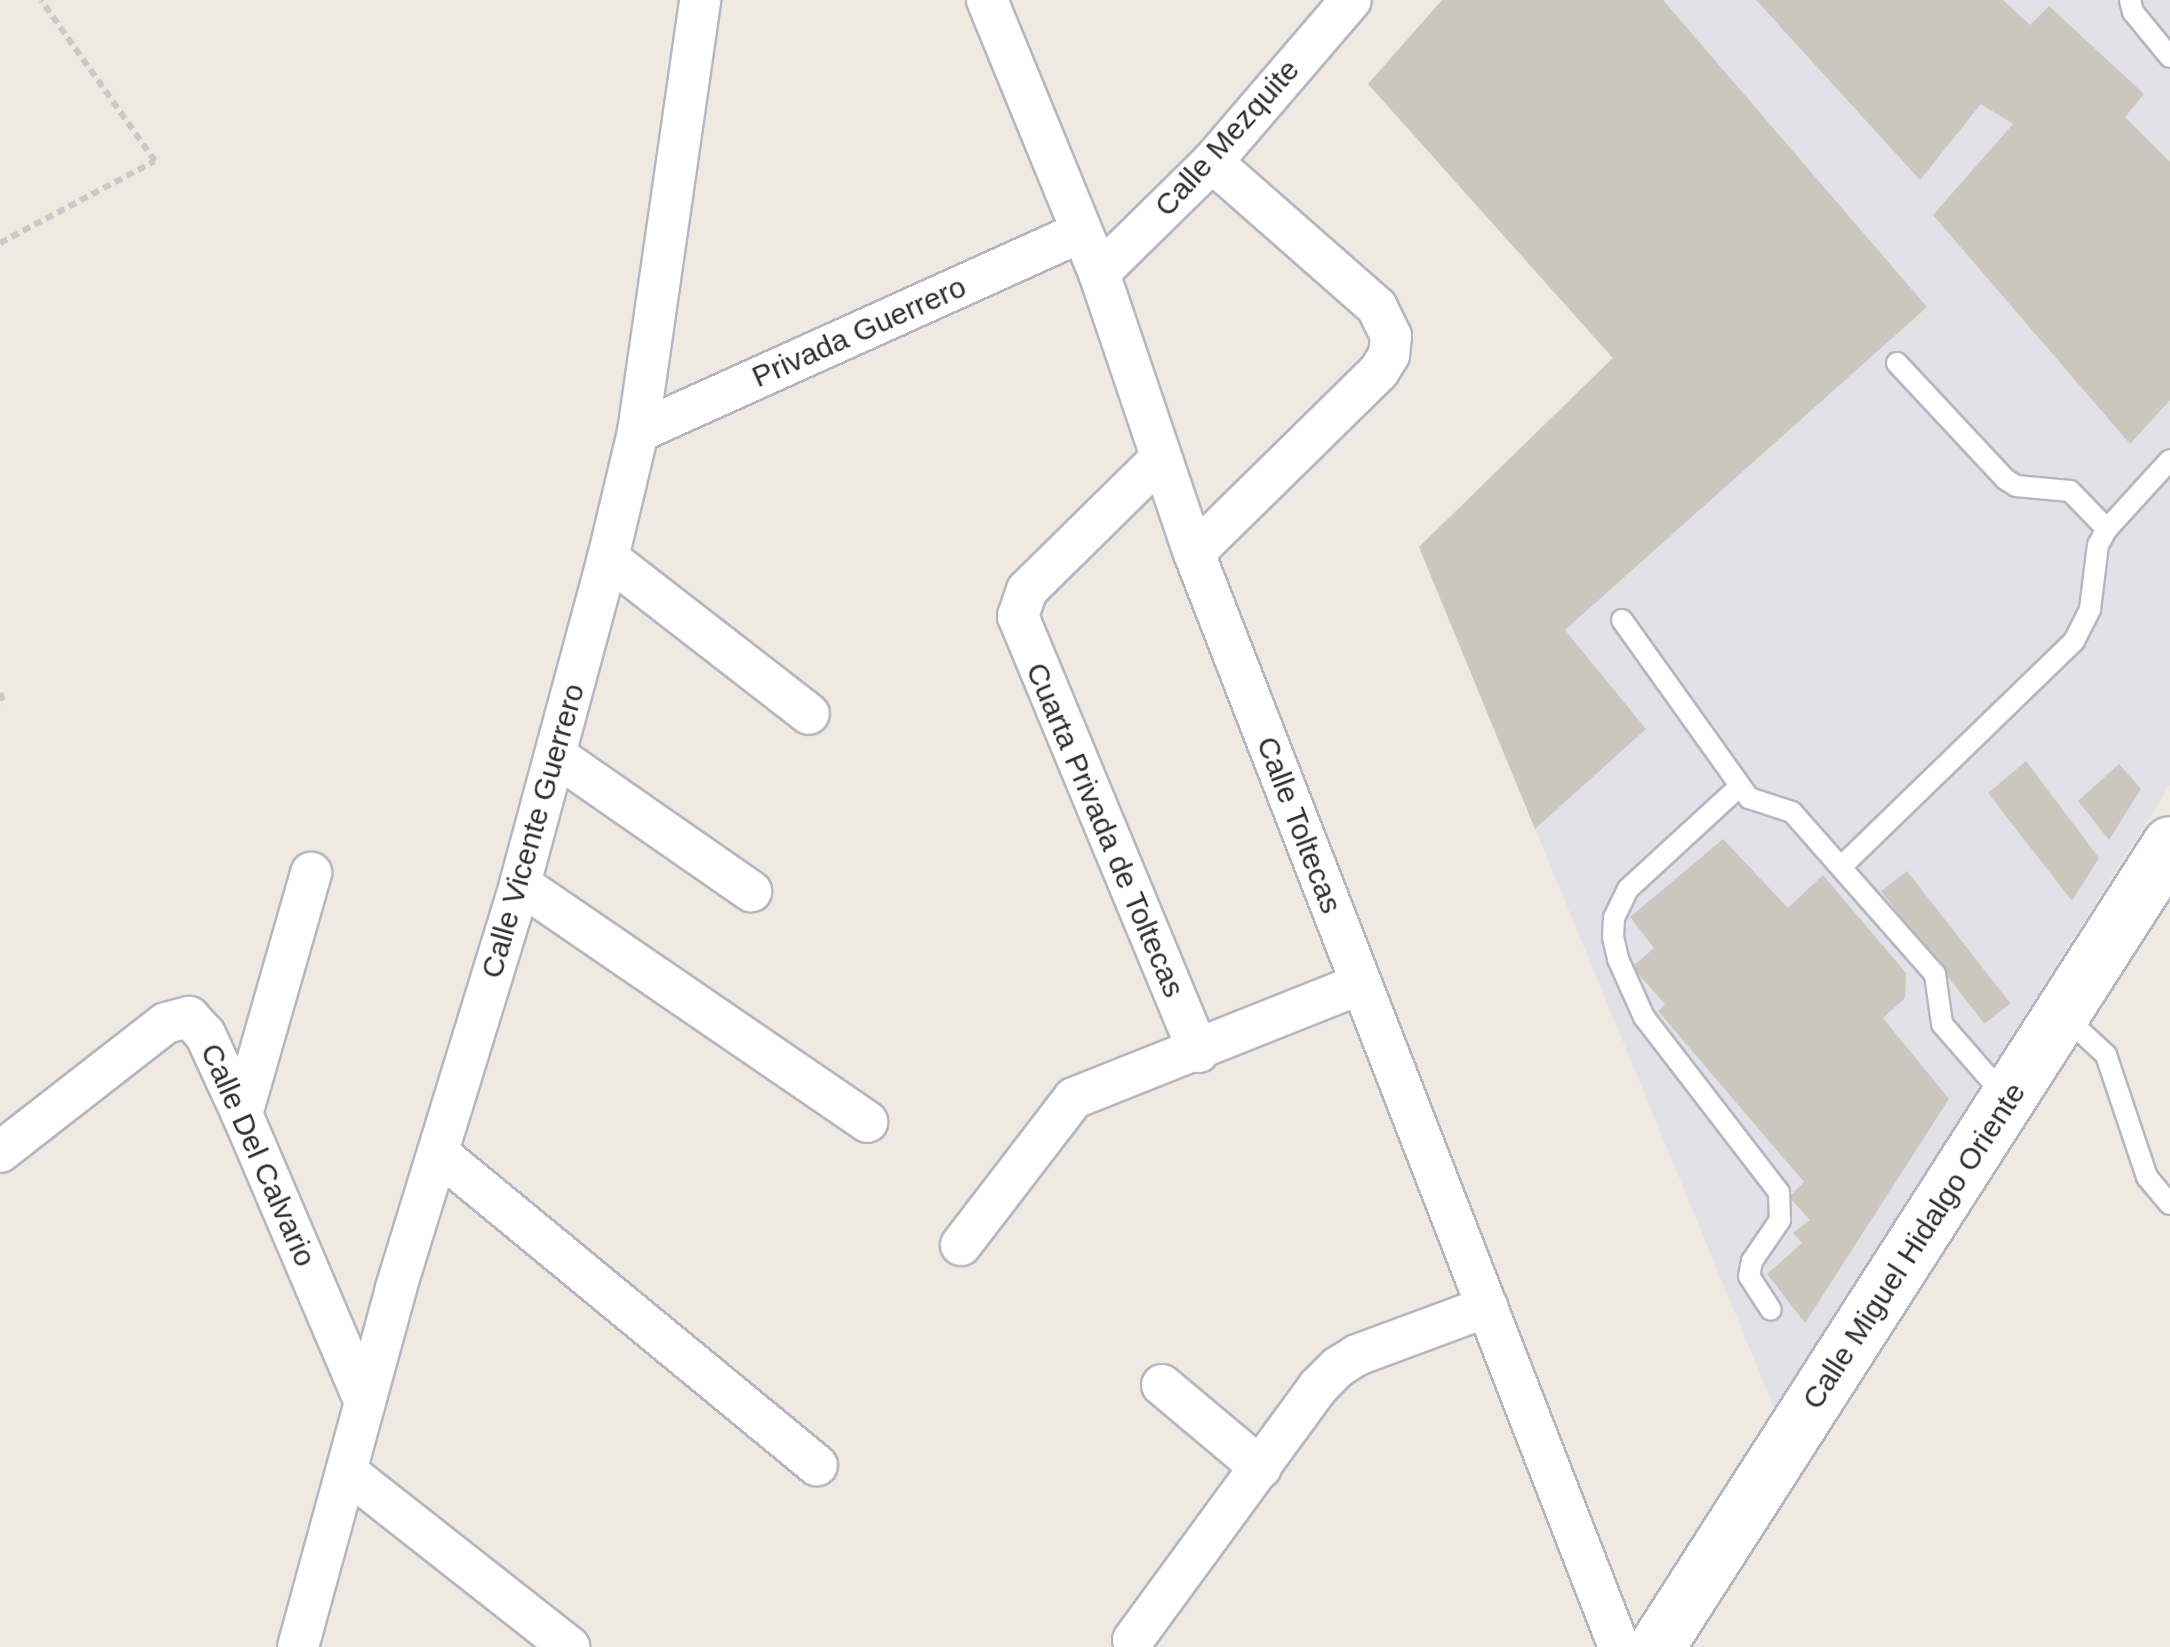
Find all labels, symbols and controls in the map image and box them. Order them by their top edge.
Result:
street label: Calle Mezquite [1147,52,1307,224]
street label: Privada Guerrero [747,269,971,395]
street label: Cuarta Privada de Toltecas [1018,657,1192,1003]
street label: Calle Vicente Guerrero [474,680,592,982]
street label: Calle Toltecas [1249,731,1349,919]
street label: Calle Del Calvario [193,1038,323,1272]
street label: Calle Miguel Hidalgo Oriente [1795,1076,2033,1416]

